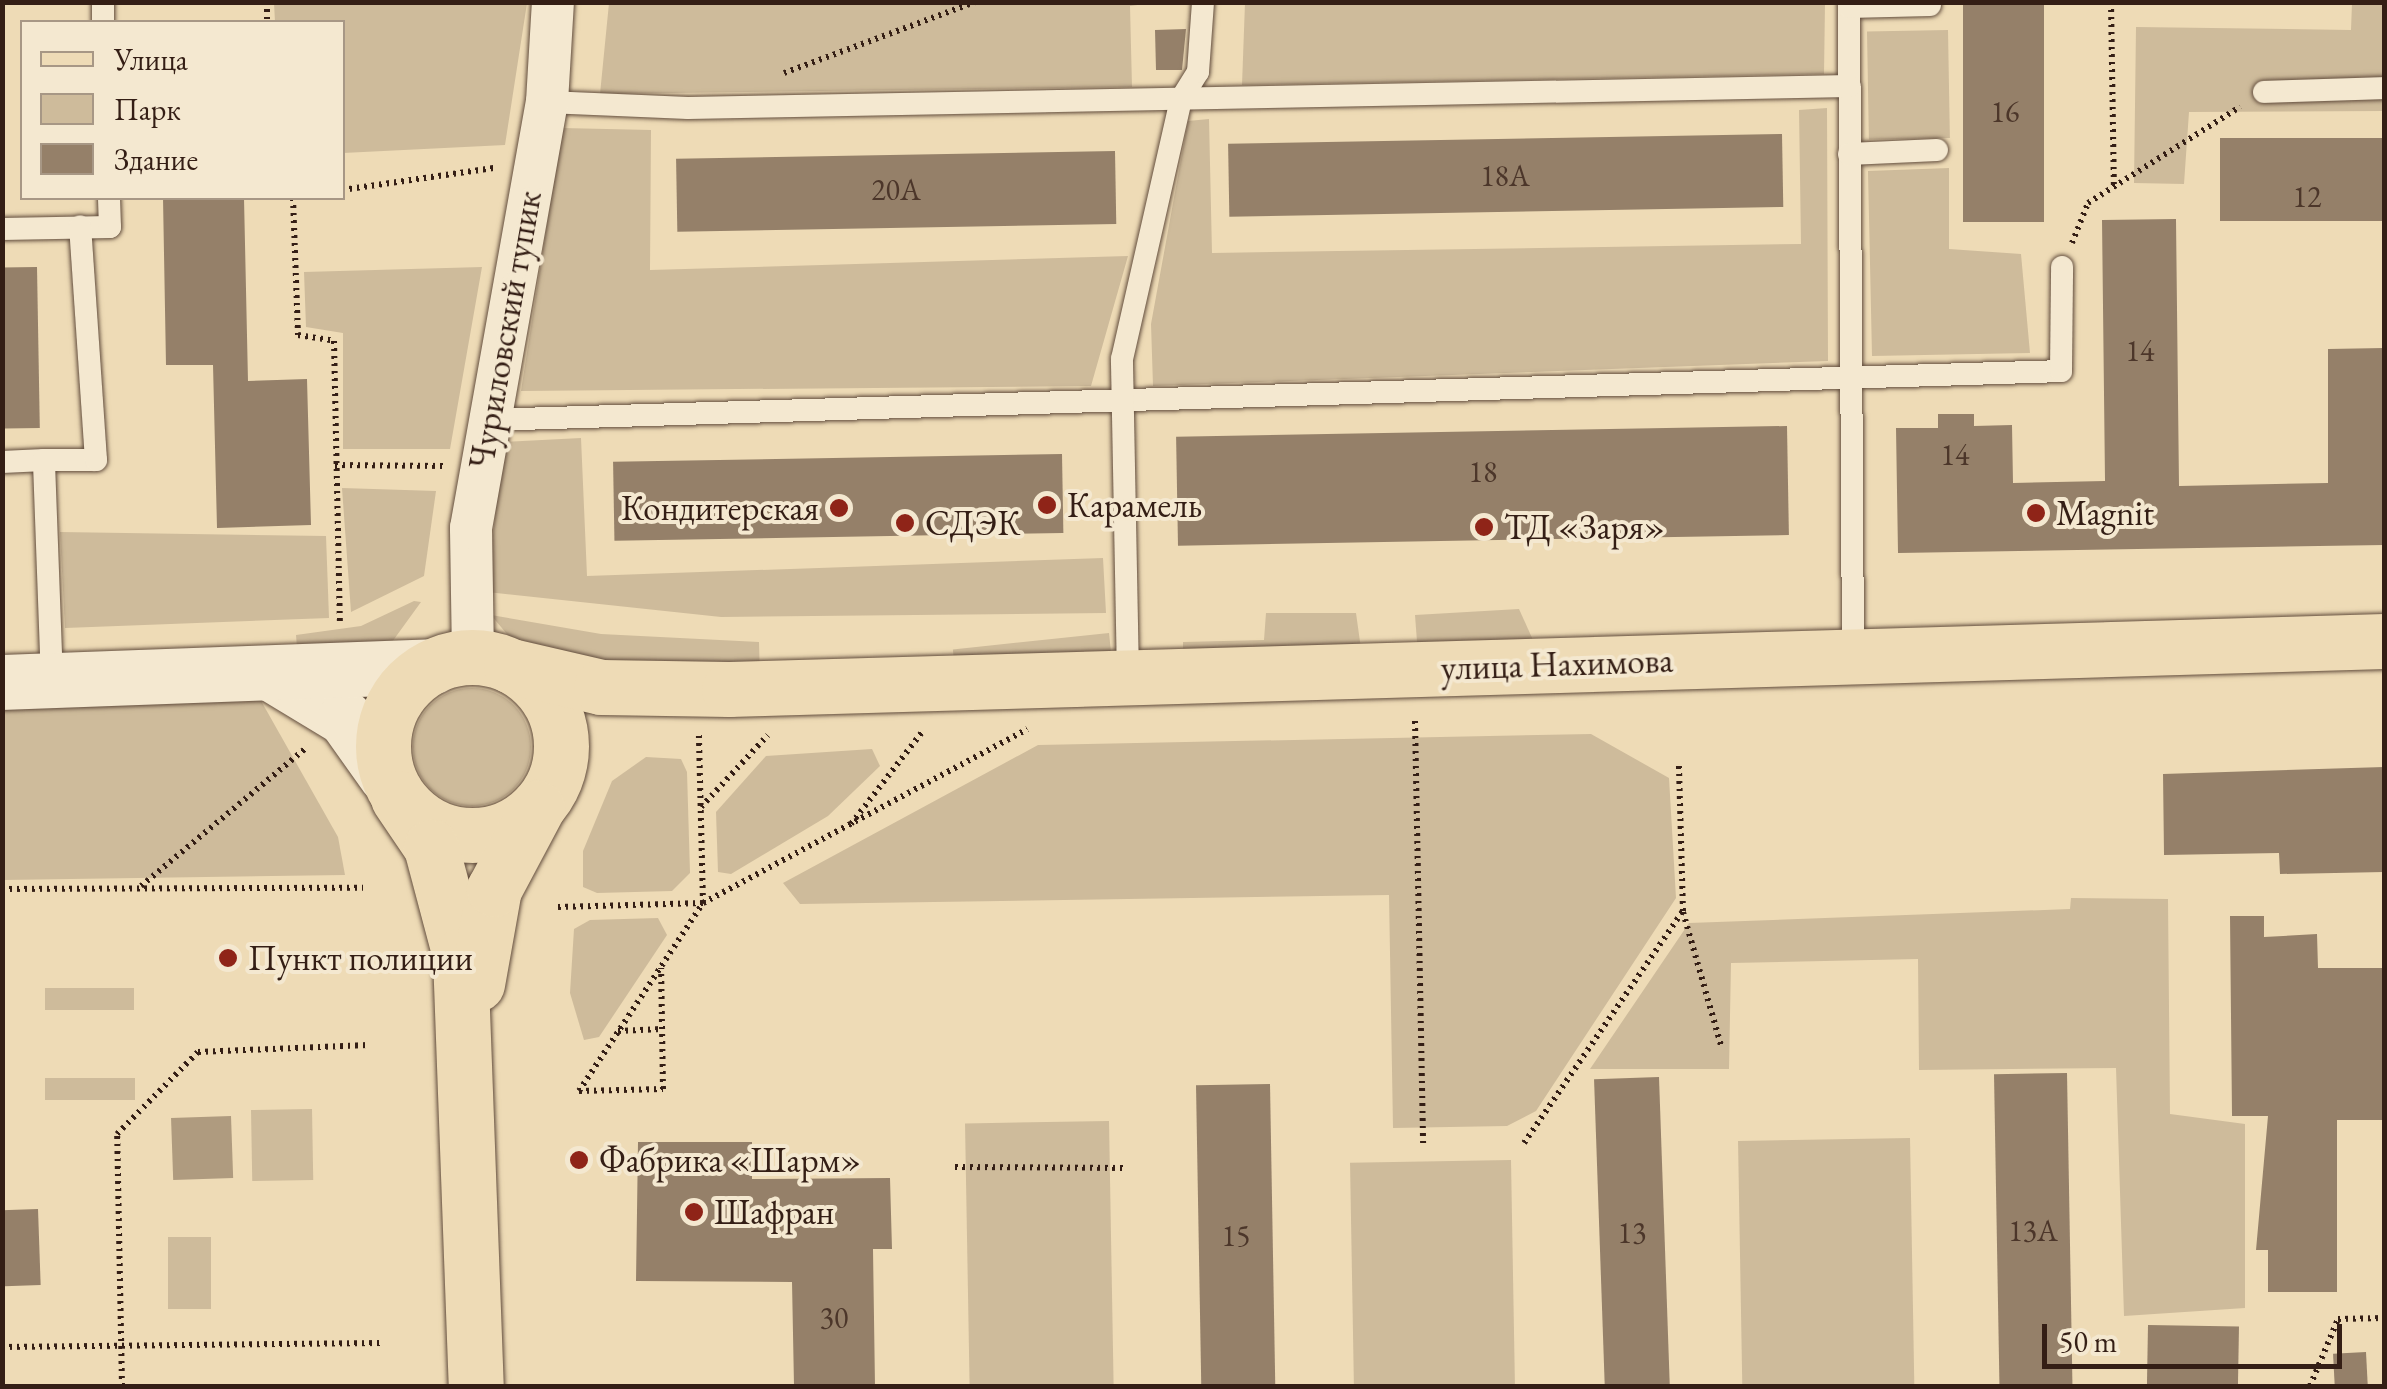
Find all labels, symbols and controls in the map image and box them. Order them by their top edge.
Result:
legend [20,20,345,200]
text: Улица [114,40,188,79]
text: Парк [114,90,181,129]
house number: 16 [1991,94,2019,130]
text: Здание [114,140,198,179]
house number: 18А [1480,158,1530,194]
house number: 20А [871,172,921,208]
house number: 12 [2293,179,2321,215]
street label: Чуриловский тупик [460,188,550,472]
house number: 14 [2126,333,2154,369]
house number: 14 [1941,437,1969,473]
house number: 18 [1469,454,1497,490]
place label: Карамель [1067,484,1202,526]
place label: Кондитерская [621,487,819,529]
place label: Magnit [2056,492,2154,534]
marker: Карамель [1036,494,1058,516]
marker: Кондитерская [828,497,850,519]
place label: СДЭК [925,502,1020,544]
marker: Magnit [2025,502,2047,524]
place label: ТД «Заря» [1504,506,1665,548]
marker: СДЭК [894,512,916,534]
marker: ТД «Заря» [1473,516,1495,538]
street label: улица Нахимова [1440,639,1674,689]
place label: Пункт полиции [248,937,473,979]
marker: Пункт полиции [217,947,239,969]
place label: Фабрика «Шарм» [599,1139,861,1181]
marker: Фабрика «Шарм» [568,1149,590,1171]
place label: Шафран [714,1191,834,1233]
marker: Шафран [683,1201,705,1223]
house number: 13А [2008,1213,2058,1249]
house number: 13 [1618,1215,1646,1251]
house number: 15 [1222,1218,1250,1254]
house number: 30 [820,1300,848,1336]
scale bar [2047,1304,2347,1366]
text: 50 m [2059,1322,2117,1361]

